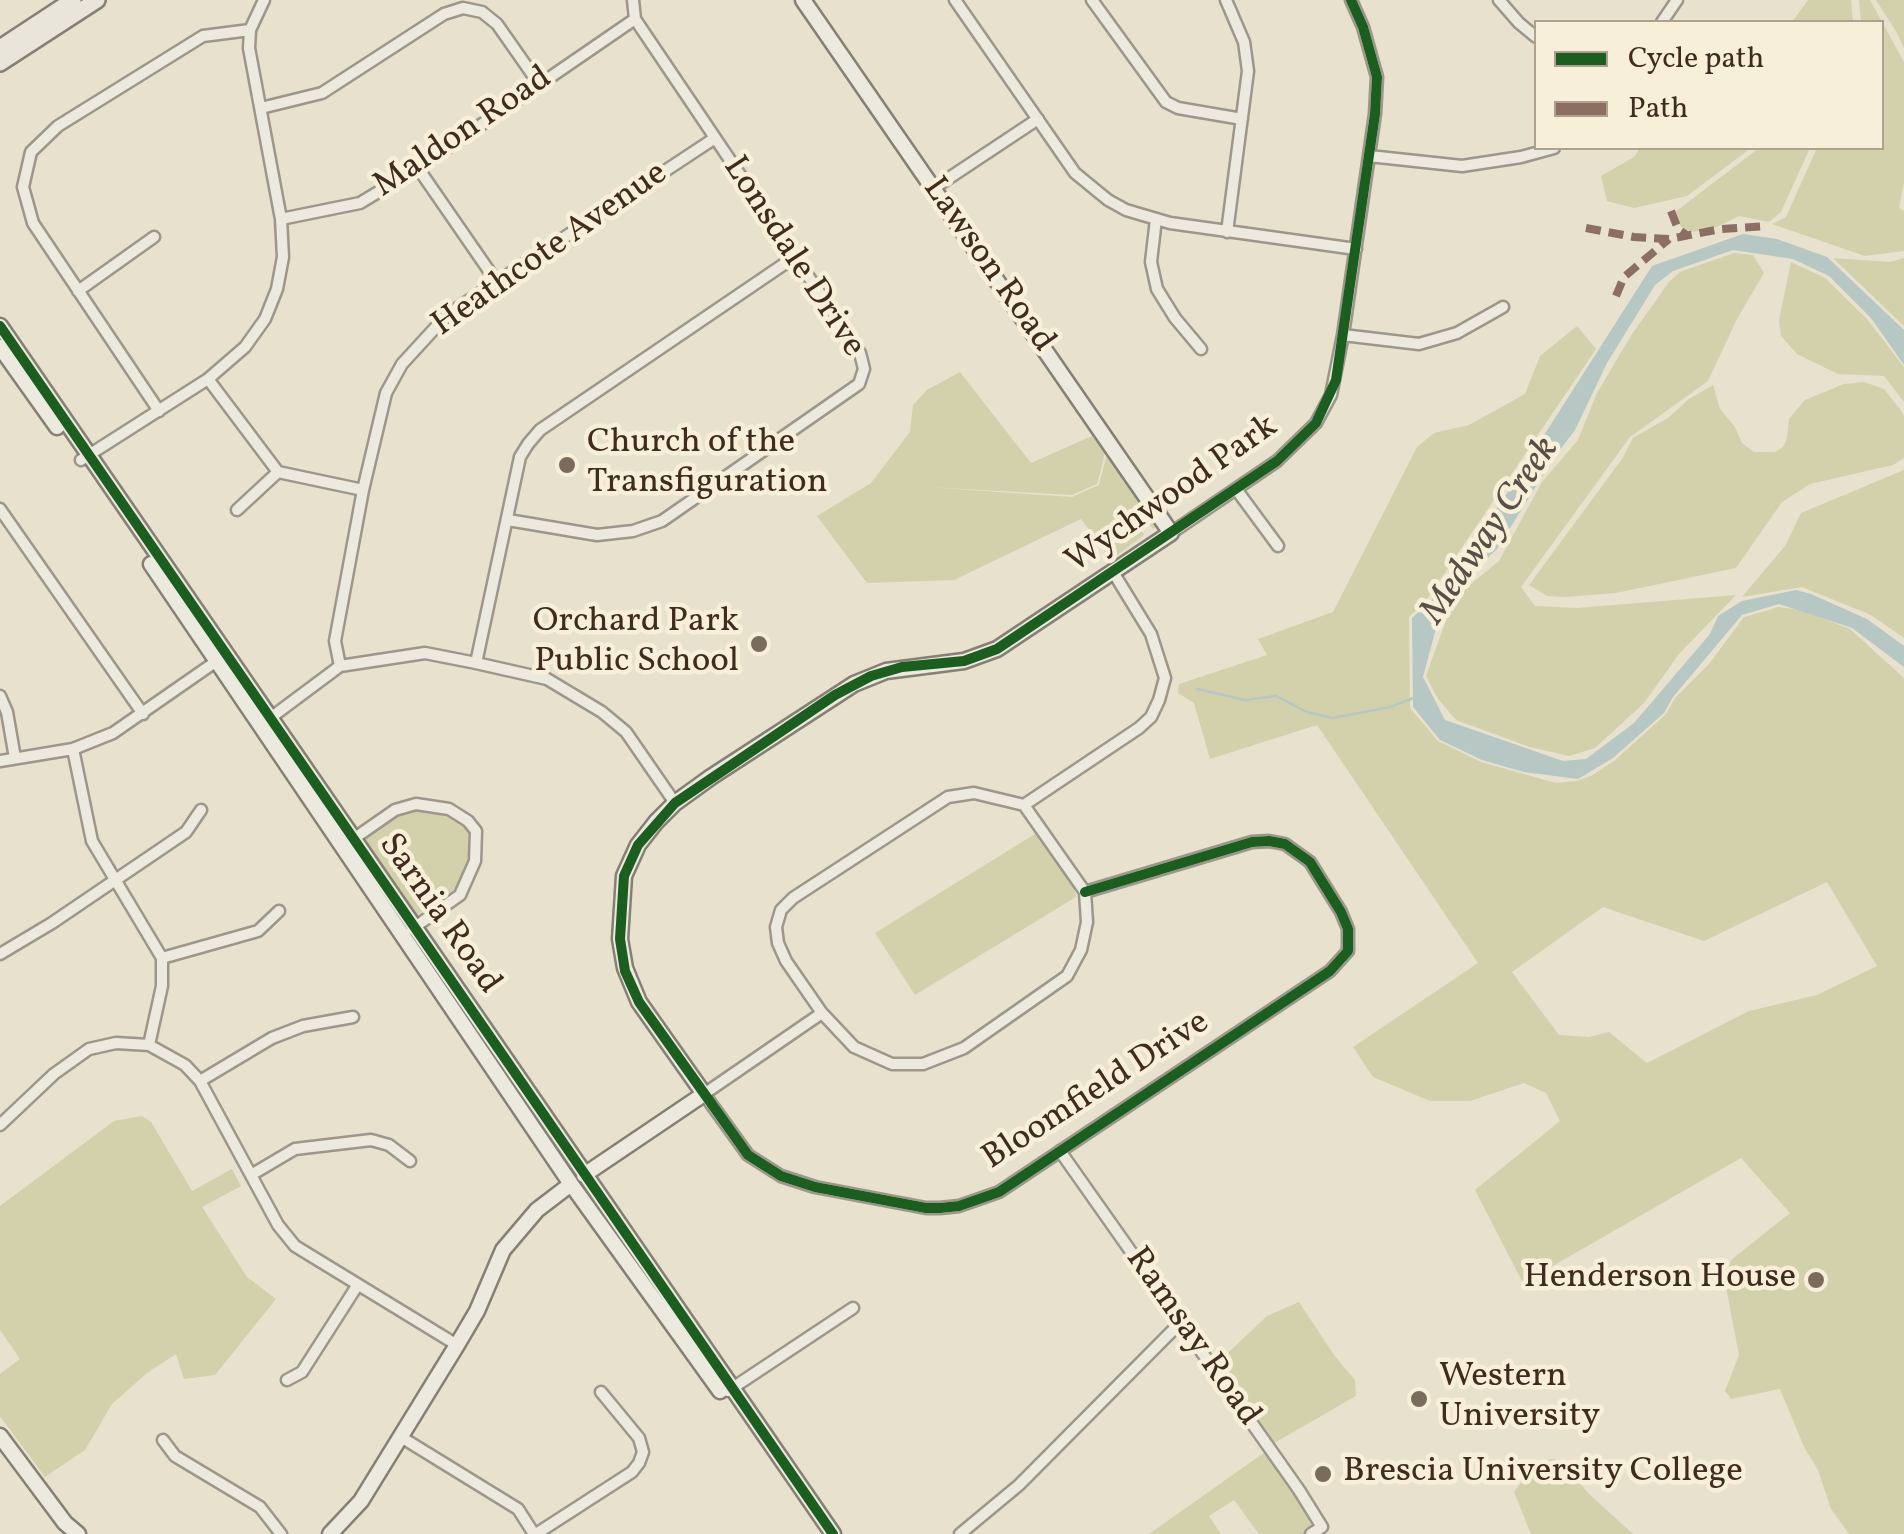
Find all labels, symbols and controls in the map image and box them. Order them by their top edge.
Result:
legend [1534,20,1884,150]
text: Cycle path [1628,38,1764,80]
street label: Maldon Road [367,59,561,209]
text: Path [1628,88,1688,130]
street label: Lonsdale Drive [712,150,872,366]
street label: Heathcote Avenue [425,154,677,348]
street label: Lawson Road [911,171,1063,361]
street label: Wychwood Park [1059,407,1287,585]
place label: Church of the Transfiguration [587,424,828,506]
water label: Medway Creek [1413,430,1571,634]
marker: Church of the Transfiguration [556,454,578,476]
place label: Orchard Park Public School [533,603,739,685]
marker: Orchard Park Public School [748,633,770,655]
street label: Sarnia Road [367,827,509,1003]
street label: Bloomfield Drive [976,1003,1218,1181]
street label: Ramsay Road [1114,1240,1268,1436]
place label: Henderson House [1523,1259,1796,1301]
marker: Henderson House [1805,1269,1827,1291]
place label: Western University [1439,1358,1600,1440]
marker: Western University [1408,1388,1430,1410]
place label: Brescia University College [1343,1453,1743,1495]
marker: Brescia University College [1312,1463,1334,1485]

